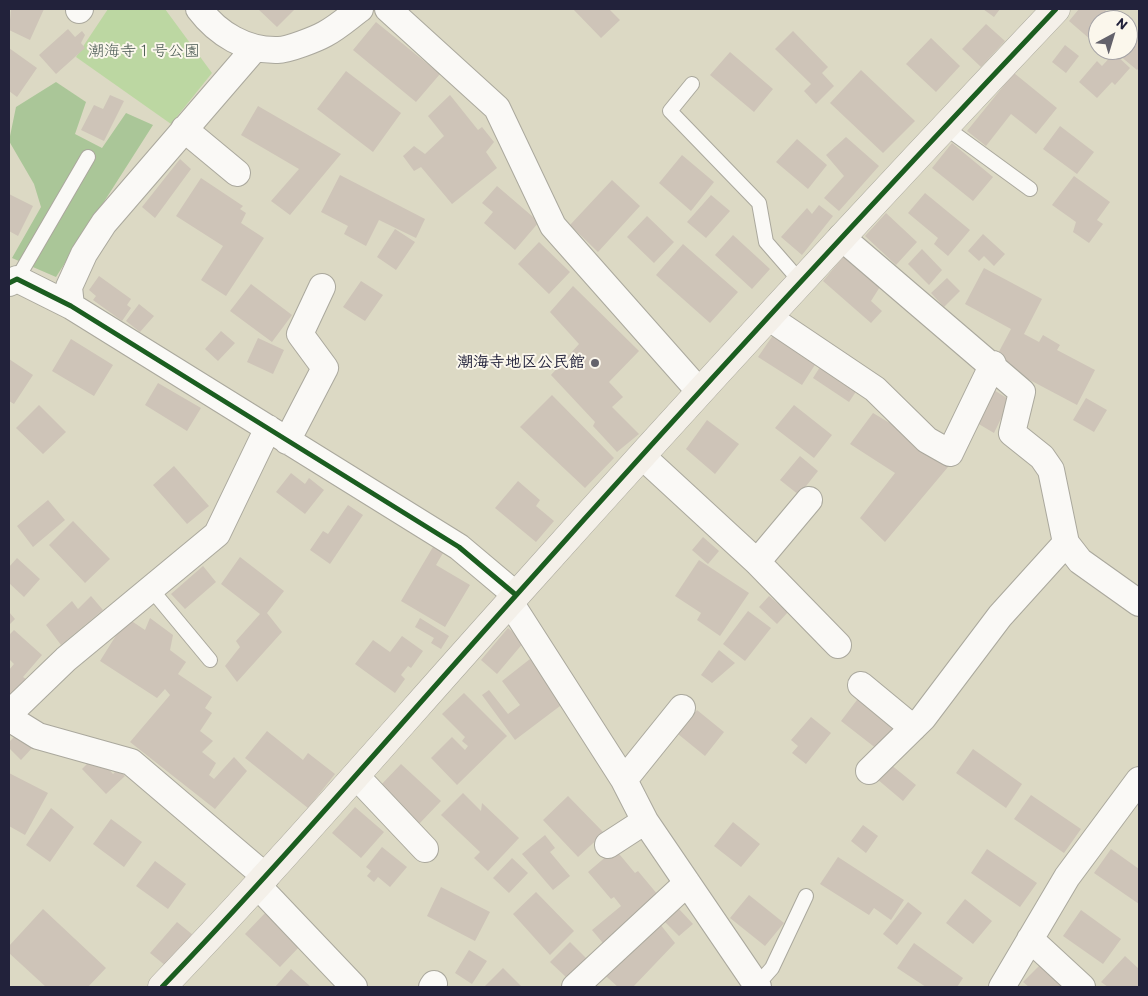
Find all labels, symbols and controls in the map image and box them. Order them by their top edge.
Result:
north arrow [1088,10,1138,60]
text: N [1113,14,1131,33]
park label: 潮海寺１号公園 [88,42,200,62]
place label: 潮海寺地区公民館 [457,353,585,373]
marker: 潮海寺地区公民館 [589,357,601,369]

